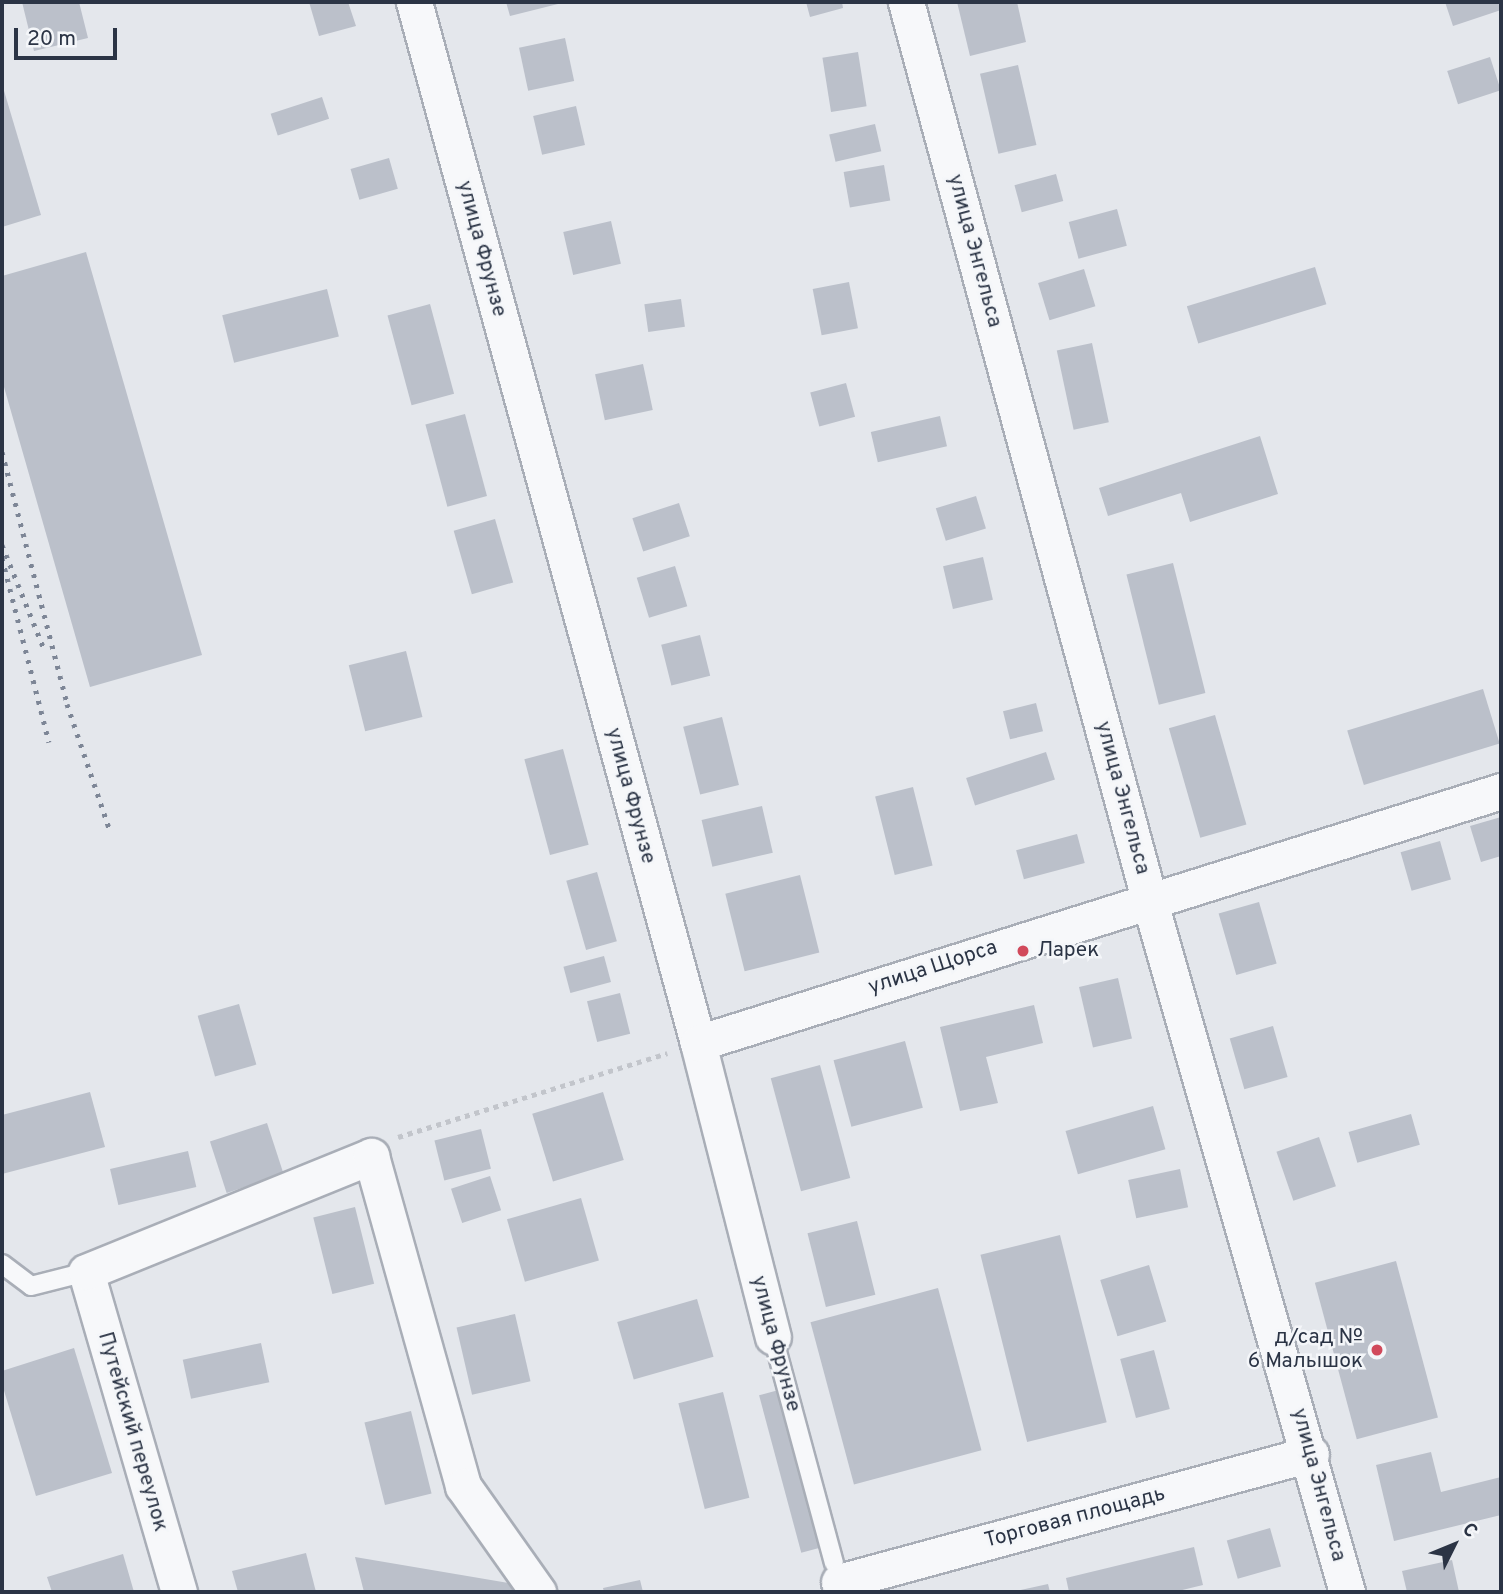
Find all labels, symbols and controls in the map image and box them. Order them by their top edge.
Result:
scale bar [18,14,121,58]
text: 20 m [27,26,76,53]
street label: улица Энгельса [941,172,1007,330]
street label: улица Фрунзе [451,178,511,320]
street label: улица Энгельса [1089,719,1155,877]
street label: улица Фрунзе [600,725,660,867]
street label: улица Щорса [865,935,1001,1001]
place label: Ларек [1037,938,1099,964]
marker: Ларек [1015,943,1031,959]
street label: улица Фрунзе [745,1273,805,1415]
place label: д/сад № 6 Малышок [1248,1325,1363,1375]
street label: Путейский переулок [91,1329,173,1535]
marker: д/сад № 6 Малышок [1369,1342,1385,1358]
street label: улица Энгельса [1285,1406,1351,1564]
street label: Торговая площадь [982,1482,1168,1554]
north arrow [1419,1510,1489,1580]
text: С [1456,1518,1482,1543]

